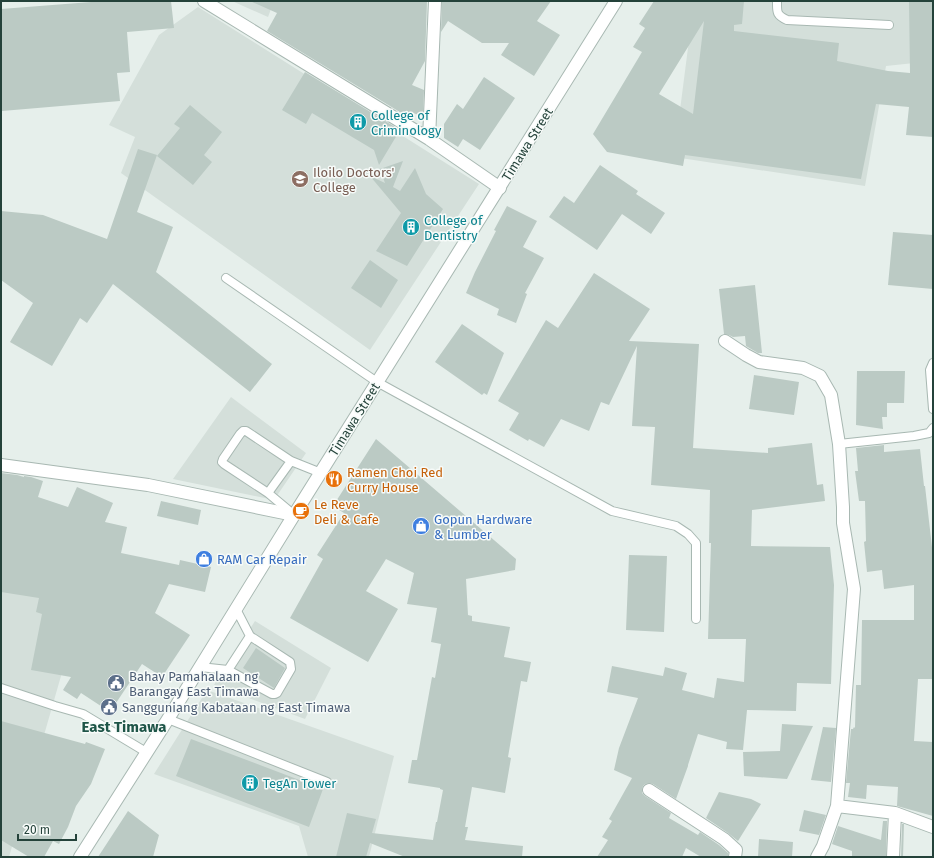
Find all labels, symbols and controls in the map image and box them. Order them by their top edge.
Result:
street label: Timawa Street [499,105,556,184]
place label: College of Criminology [371,108,442,138]
building icon: College of Criminology [348,112,368,132]
place label: Iloilo Doctors' College [313,165,395,195]
school or university icon: Iloilo Doctors' College [290,169,310,189]
place label: College of Dentistry [424,213,484,243]
building icon: College of Dentistry [401,217,421,237]
street label: Timawa Street [326,380,383,459]
place label: Ramen Choi Red Curry House [347,465,443,495]
restaurant icon: Ramen Choi Red Curry House [324,469,344,489]
place label: Le Reve Deli & Cafe [314,497,379,527]
cafe icon: Le Reve Deli & Cafe [291,501,311,521]
place label: Gopun Hardware & Lumber [434,512,532,542]
shop icon: Gopun Hardware & Lumber [411,516,431,536]
shop icon: RAM Car Repair [194,549,214,569]
place label: RAM Car Repair [217,552,307,567]
place label: Bahay Pamahalaan ng Barangay East Timawa [129,669,259,699]
public building icon: Bahay Pamahalaan ng Barangay East Timawa [106,673,126,693]
public building icon: Sangguniang Kabataan ng East Timawa [99,697,119,717]
place label: Sangguniang Kabataan ng East Timawa [122,700,351,715]
district label: East Timawa [82,718,166,736]
building icon: TegAn Tower [240,773,260,793]
place label: TegAn Tower [263,776,336,791]
scale bar [18,816,76,842]
text: 20 m [24,823,50,837]

